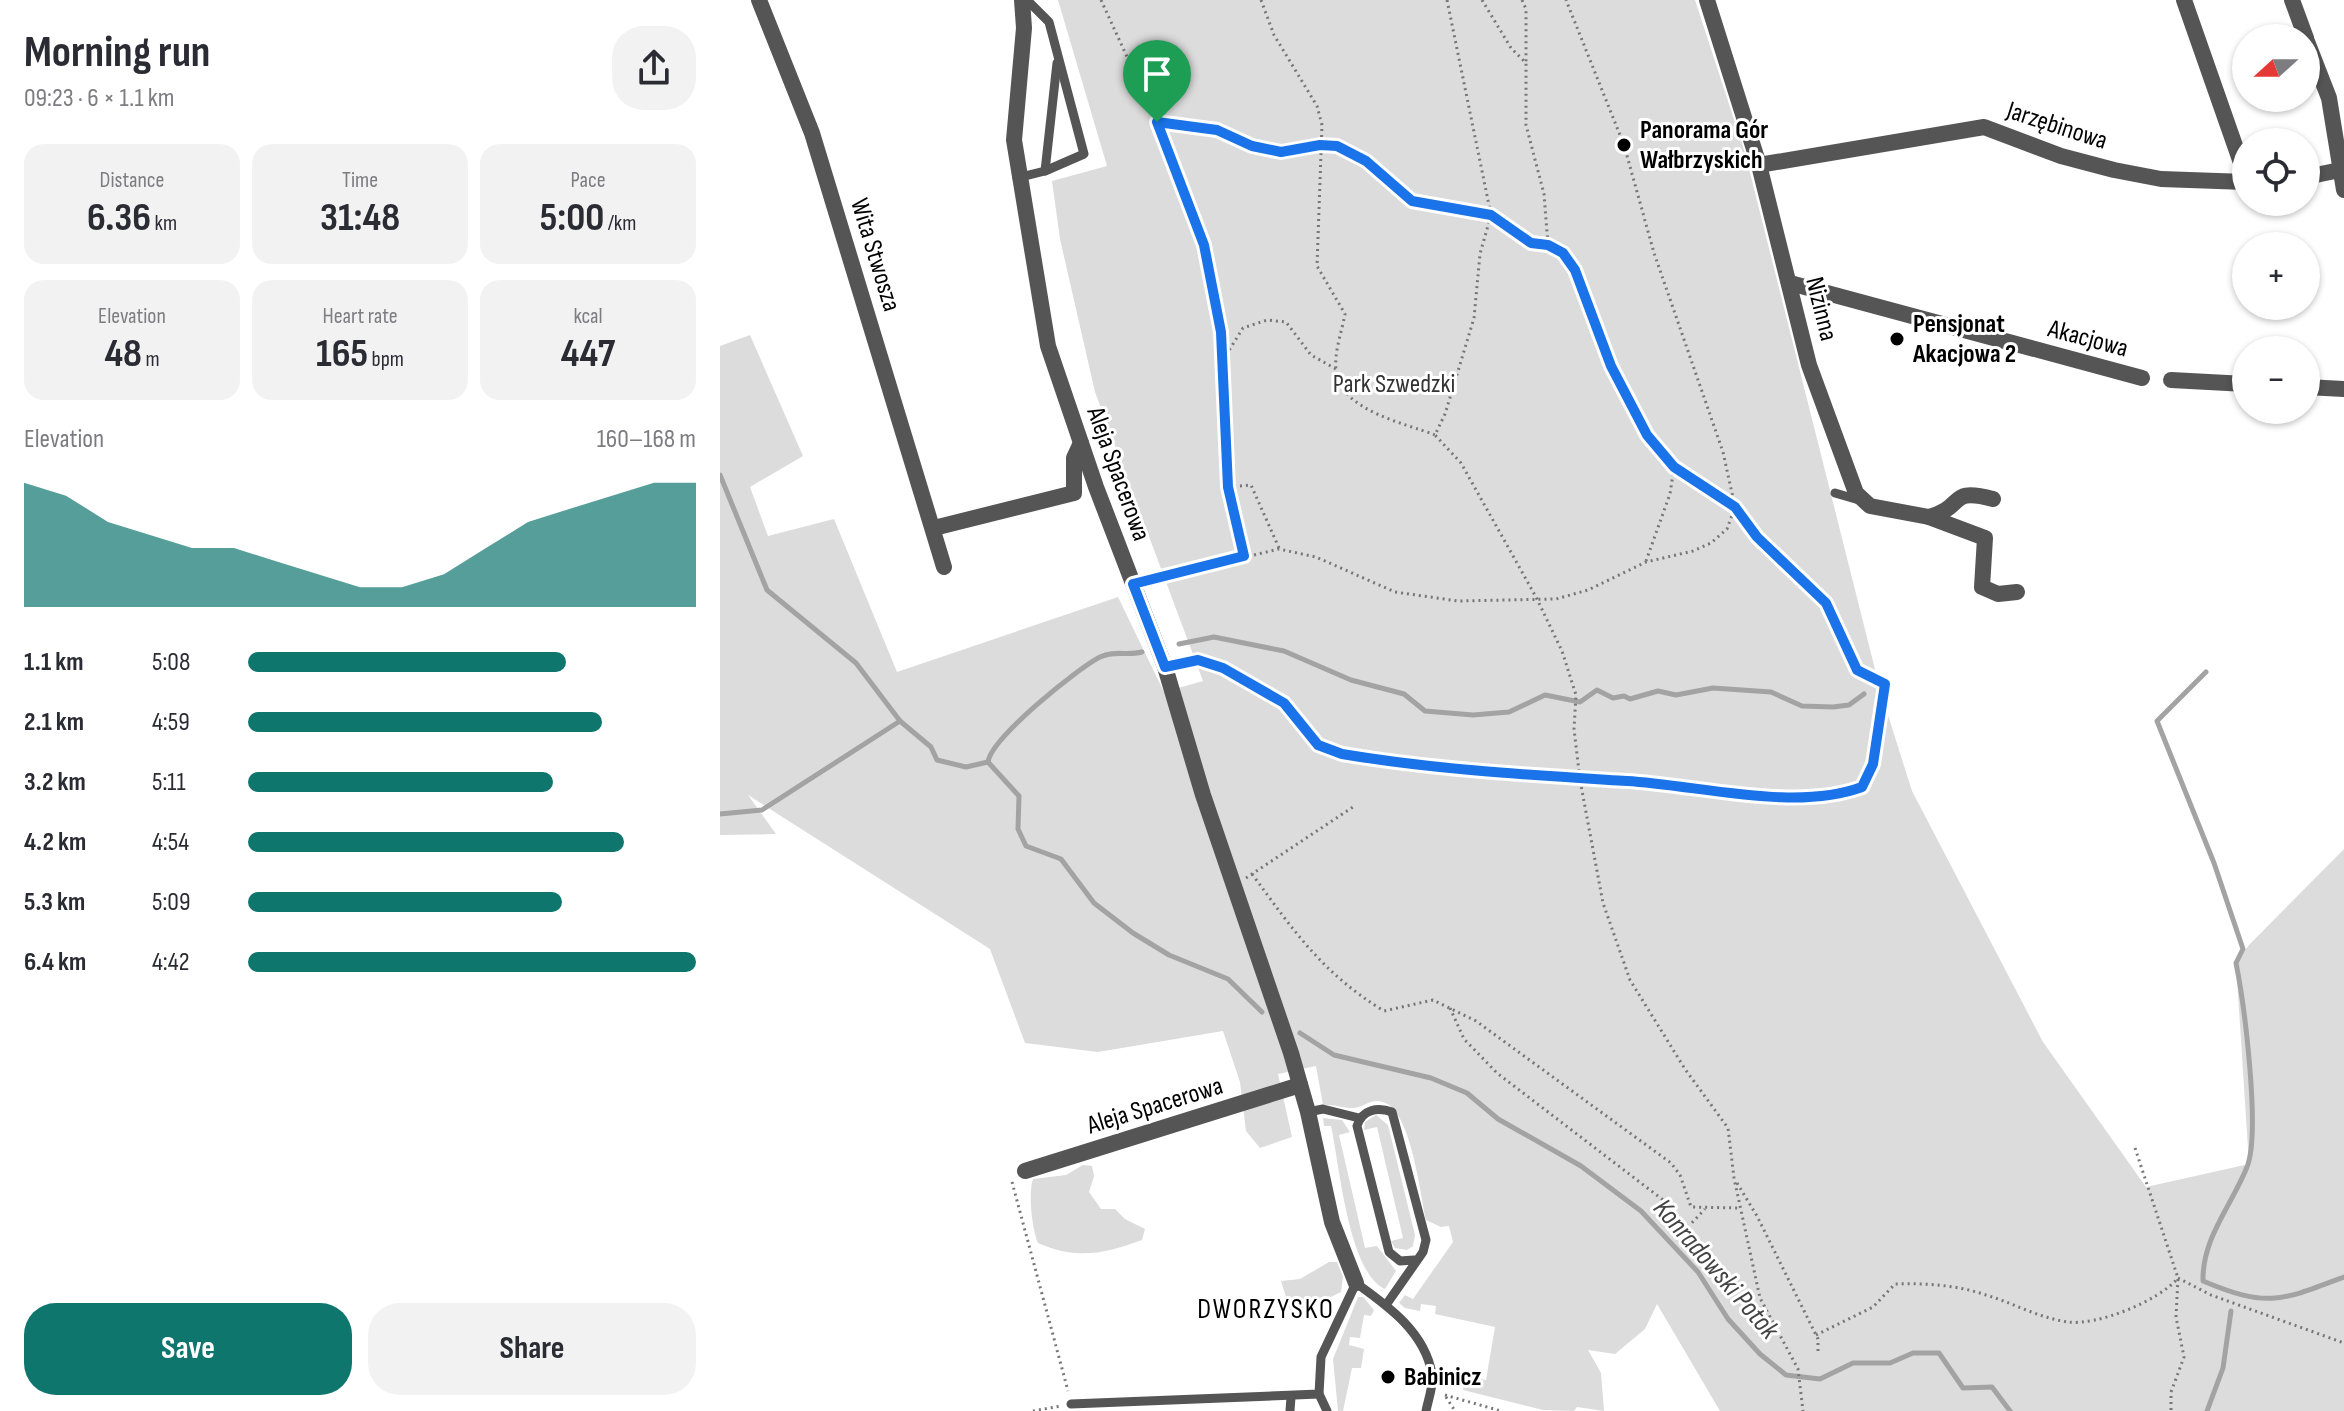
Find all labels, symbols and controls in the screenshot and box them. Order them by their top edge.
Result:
north arrow [2232,24,2320,112]
map controls [2232,24,2320,424]
text: Morning run [24,26,210,79]
button: share [612,26,696,110]
pin [1123,40,1191,122]
icon: arrive [1135,52,1179,96]
text: 09:23 · 6 × 1.1 km [24,83,174,114]
street label: Jarzębinowa [2002,95,2111,157]
place label: Panorama Gór Wałbrzyskich [1640,115,1768,176]
button: locate [2232,128,2320,216]
marker: Panorama Gór Wałbrzyskich [1615,136,1633,154]
text: Distance [100,167,164,194]
text: Time [342,167,378,194]
text: Pace [570,167,606,194]
text: 6.36 [87,194,151,242]
text: 31:48 [320,194,400,242]
text: 5:00 [540,194,604,242]
street label: Wita Stwosza [843,195,907,315]
text: km [151,210,177,237]
text: /km [604,210,636,237]
button: + [2232,232,2320,320]
street label: Nizinna [1798,274,1844,344]
text: Elevation [98,303,166,330]
text: Heart rate [322,303,398,330]
text: kcal [573,303,603,330]
place label: Pensjonat Akacjowa 2 [1912,309,2016,370]
street label: Akacjowa [2044,313,2131,365]
text: 48 [104,330,142,378]
text: 165 [316,330,368,378]
text: 447 [561,330,615,378]
marker: Pensjonat Akacjowa 2 [1888,330,1906,348]
button: − [2232,336,2320,424]
text: m [142,346,160,373]
text: bpm [368,346,404,373]
park label: Park Szwedzki [1333,369,1455,400]
street label: Aleja Spacerowa [1079,402,1157,545]
text: Elevation [24,424,104,455]
text: 160–168 m [597,424,696,455]
text: 1.1 km [24,647,83,678]
text: 5:08 [152,647,190,678]
text: 2.1 km [24,707,84,738]
text: 4:59 [152,707,190,738]
text: 3.2 km [24,767,86,798]
text: 5:11 [152,767,186,798]
text: 4.2 km [24,827,86,858]
text: 4:54 [152,827,189,858]
text: 5.3 km [24,887,85,918]
text: 5:09 [152,887,190,918]
text: 6.4 km [24,947,86,978]
text: 4:42 [152,947,190,978]
street label: Aleja Spacerowa [1082,1071,1227,1142]
water label: Konradowski Potok [1646,1192,1787,1347]
district label: DWORZYSKO [1197,1293,1335,1326]
button: Save [24,1303,352,1395]
button: Share [368,1303,696,1395]
place label: Babinicz [1404,1362,1481,1393]
marker: Babinicz [1379,1368,1397,1386]

